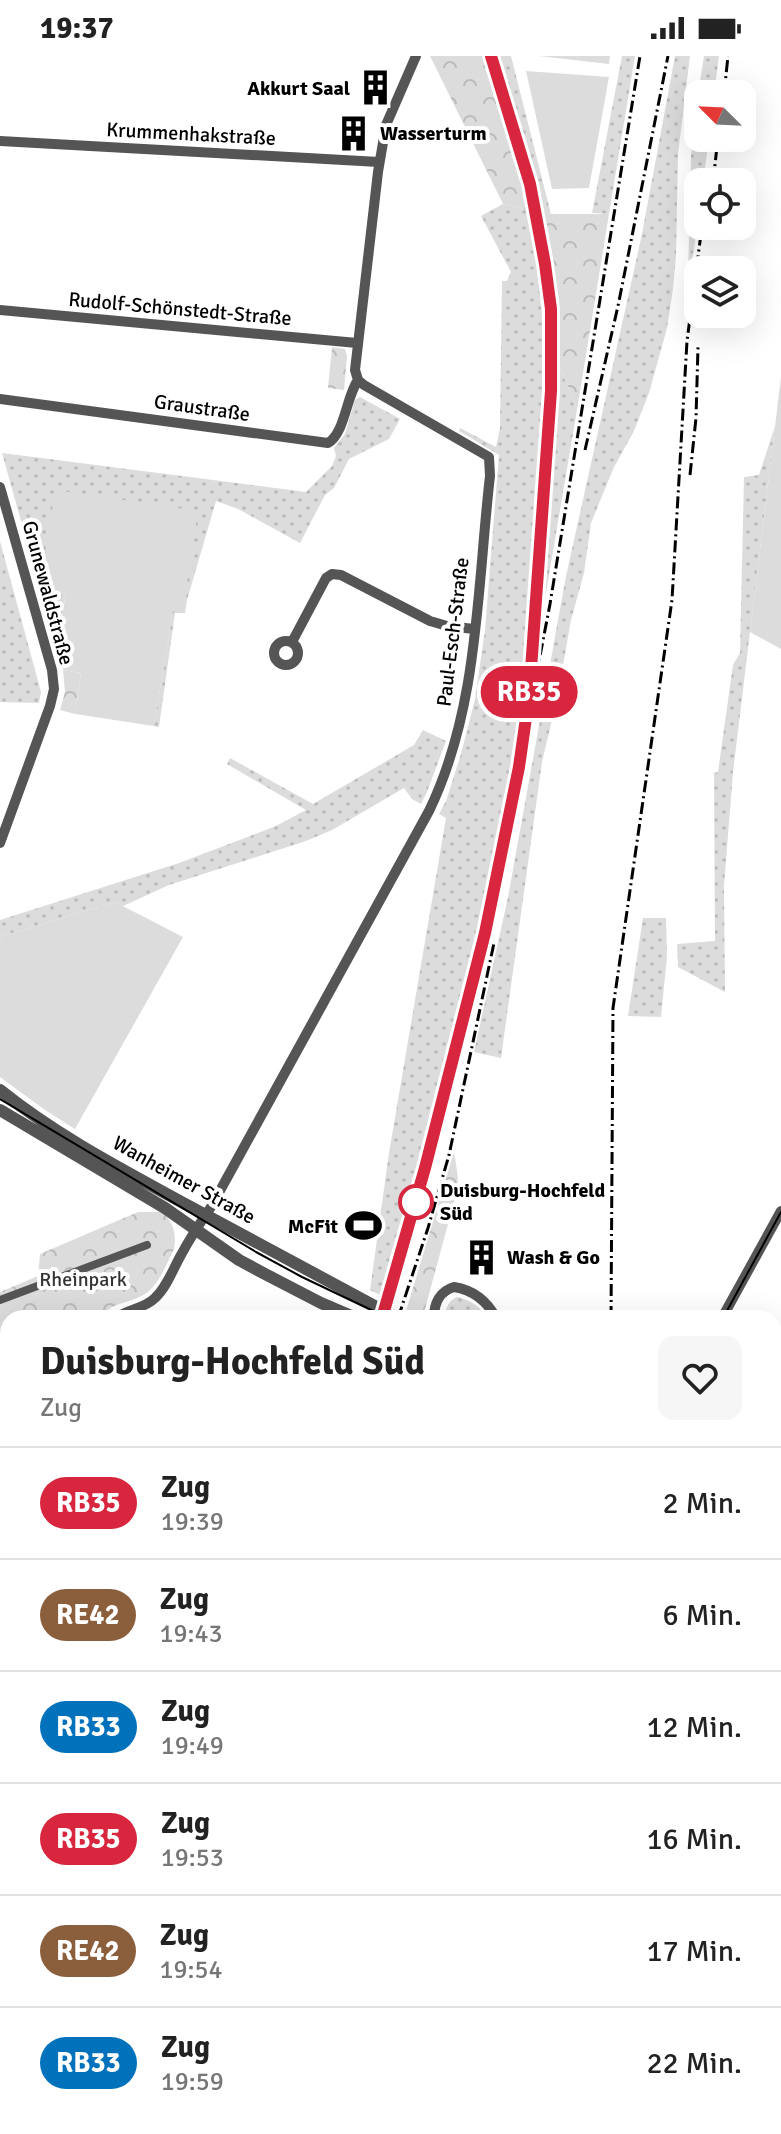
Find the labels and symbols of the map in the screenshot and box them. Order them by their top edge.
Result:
building icon: Akkurt Saal [357,69,395,107]
place label: Akkurt Saal [247,76,350,101]
north arrow [684,80,756,152]
building icon: Wasserturm [335,114,373,152]
street label: Krummenhakstraße [106,117,276,151]
place label: Wasserturm [380,121,487,146]
street label: Rudolf-Schönstedt-Straße [67,287,293,331]
street label: Graustraße [152,389,252,427]
street label: Grunewaldstraße [17,518,79,668]
street label: Paul-Esch-Straße [431,556,475,708]
line badge: RB35 [473,666,585,718]
street label: Wanheimer Straße [108,1130,260,1230]
place label: Duisburg-Hochfeld Süd [440,1178,605,1226]
marker: Duisburg-Hochfeld Süd [399,1185,433,1219]
sports icon: McFit [345,1207,383,1245]
place label: McFit [288,1214,339,1239]
building icon: Wash & Go [462,1238,500,1276]
place label: Wash & Go [507,1245,600,1270]
park label: Rheinpark [39,1267,127,1292]

